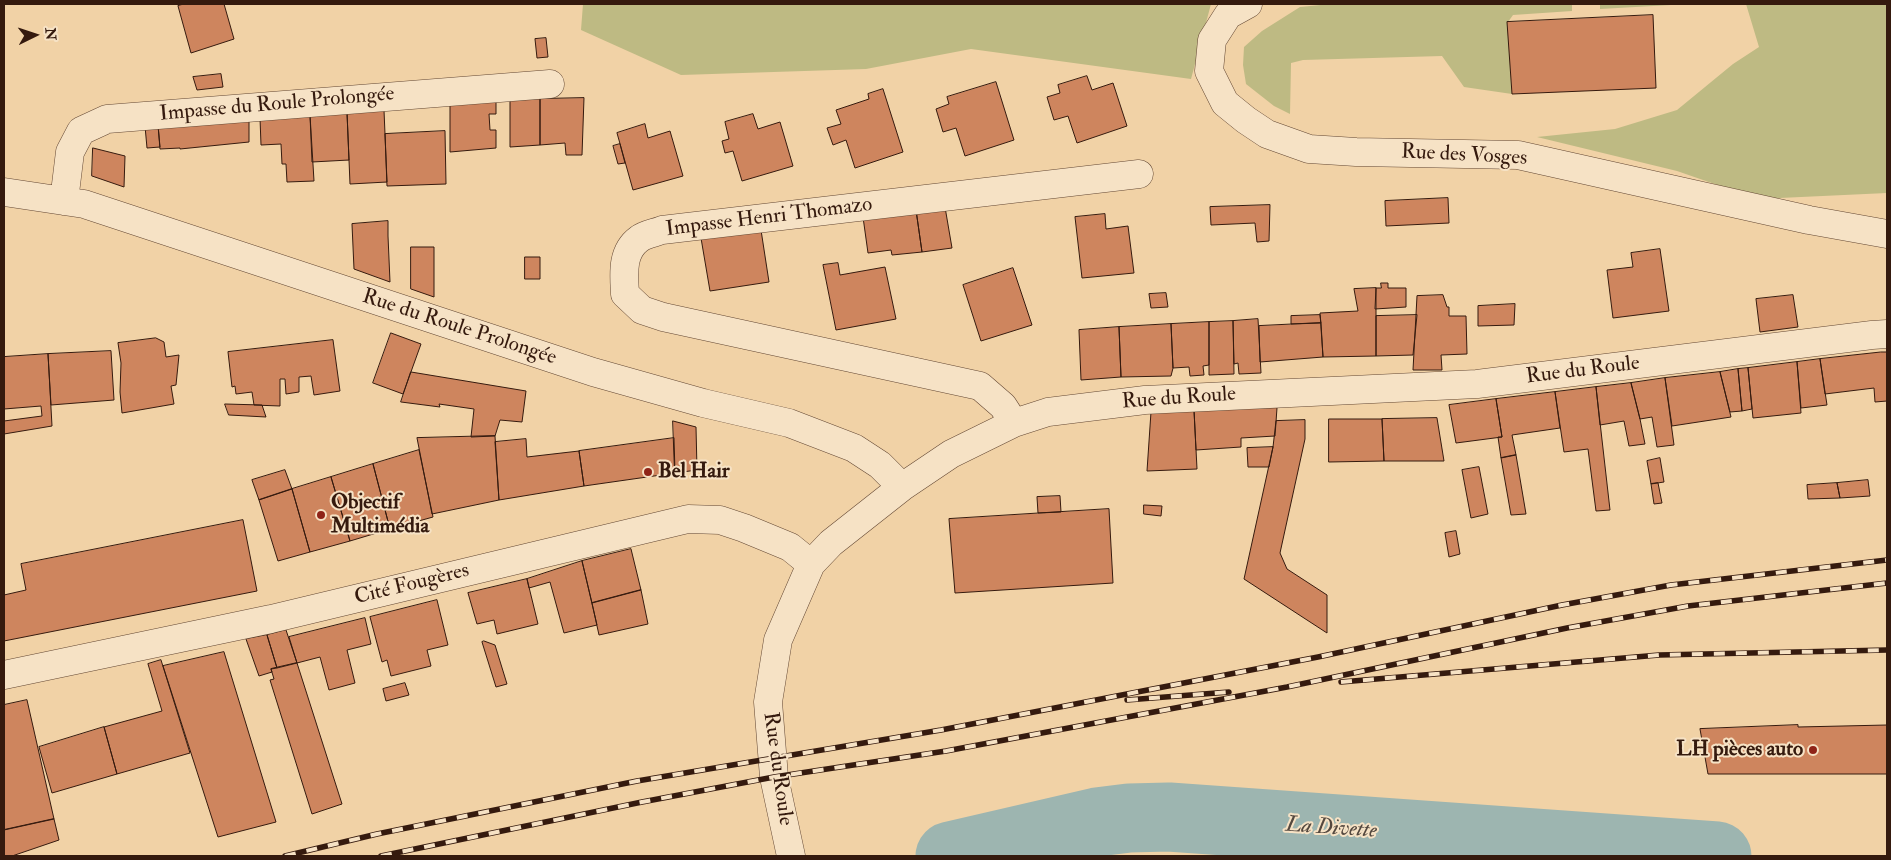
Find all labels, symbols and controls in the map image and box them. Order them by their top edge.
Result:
north arrow [10,10,60,60]
text: N [42,27,59,41]
street label: Impasse du Roule Prolongée [159,82,395,128]
street label: Rue des Vosges [1400,140,1528,172]
street label: Impasse Henri Thomazo [664,193,874,243]
street label: Rue du Roule Prolongée [359,285,559,371]
street label: Rue du Roule [1525,352,1641,390]
street label: Rue du Roule [1121,382,1237,416]
place label: Bel Hair [658,459,730,485]
marker: Bel Hair [642,466,654,478]
place label: Objectif Multimédia [331,490,429,540]
marker: Objectif Multimédia [315,509,327,521]
street label: Cité Fougères [352,559,472,611]
street label: Rue du Roule [757,711,797,827]
place label: LH pièces auto [1676,737,1803,763]
marker: LH pièces auto [1807,744,1819,756]
water label: La Divette [1285,813,1377,845]

